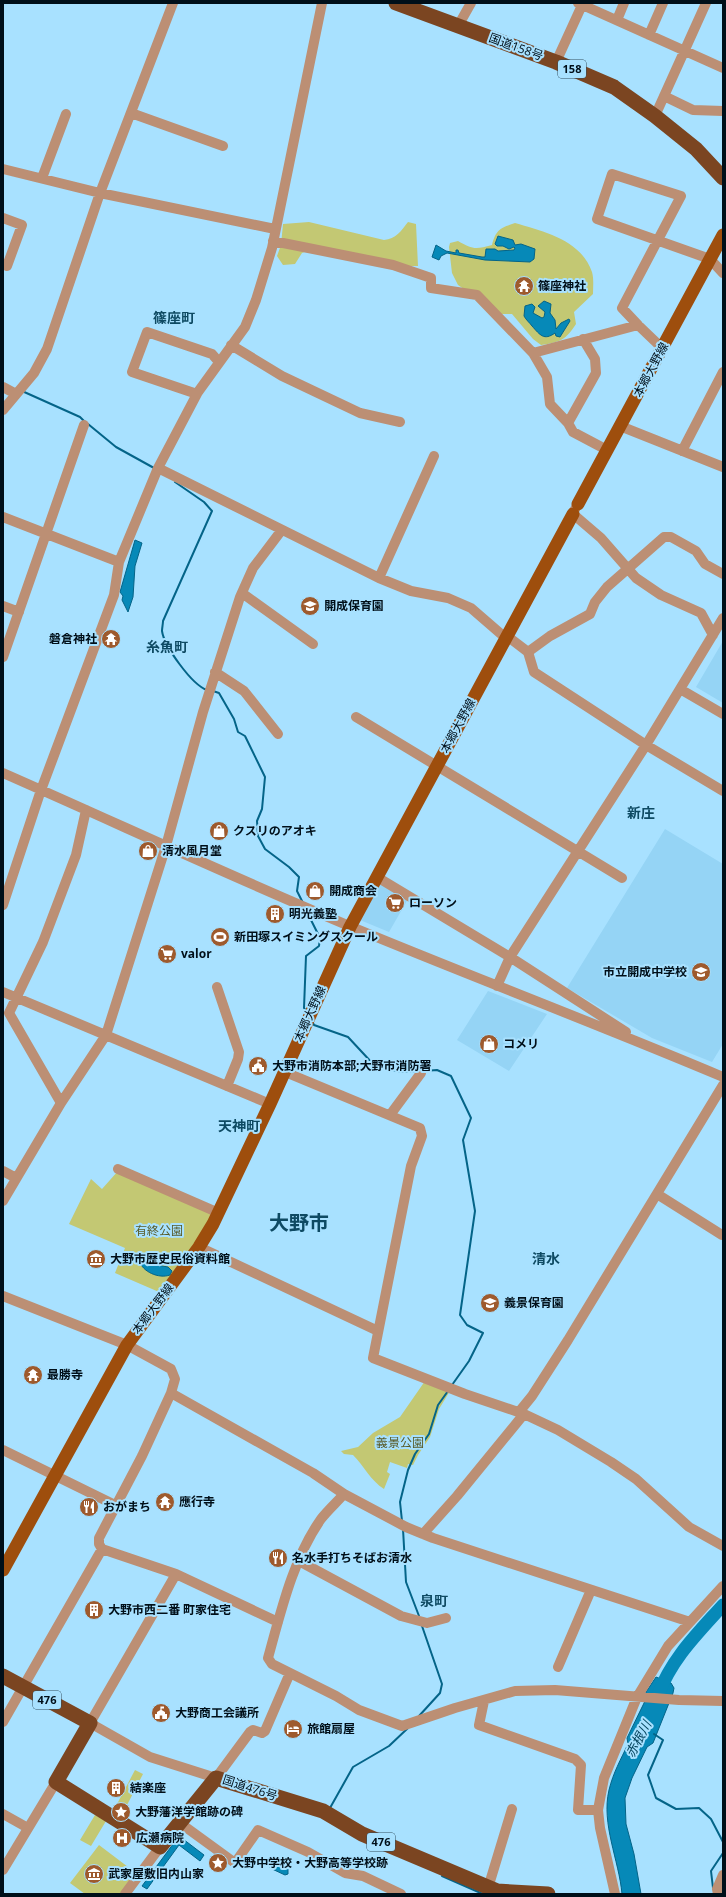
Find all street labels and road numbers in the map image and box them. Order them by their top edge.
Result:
street label: 国道158号 [487,29,546,64]
road number: 158 [558,60,586,78]
street label: 本郷大野線 [629,339,672,400]
street label: 本郷大野線 [436,695,479,756]
street label: 本郷大野線 [290,983,330,1045]
street label: 本郷大野線 [128,1280,177,1338]
road number: 476 [33,1691,61,1709]
street label: 国道476号 [221,1771,280,1804]
road number: 476 [367,1833,395,1851]

